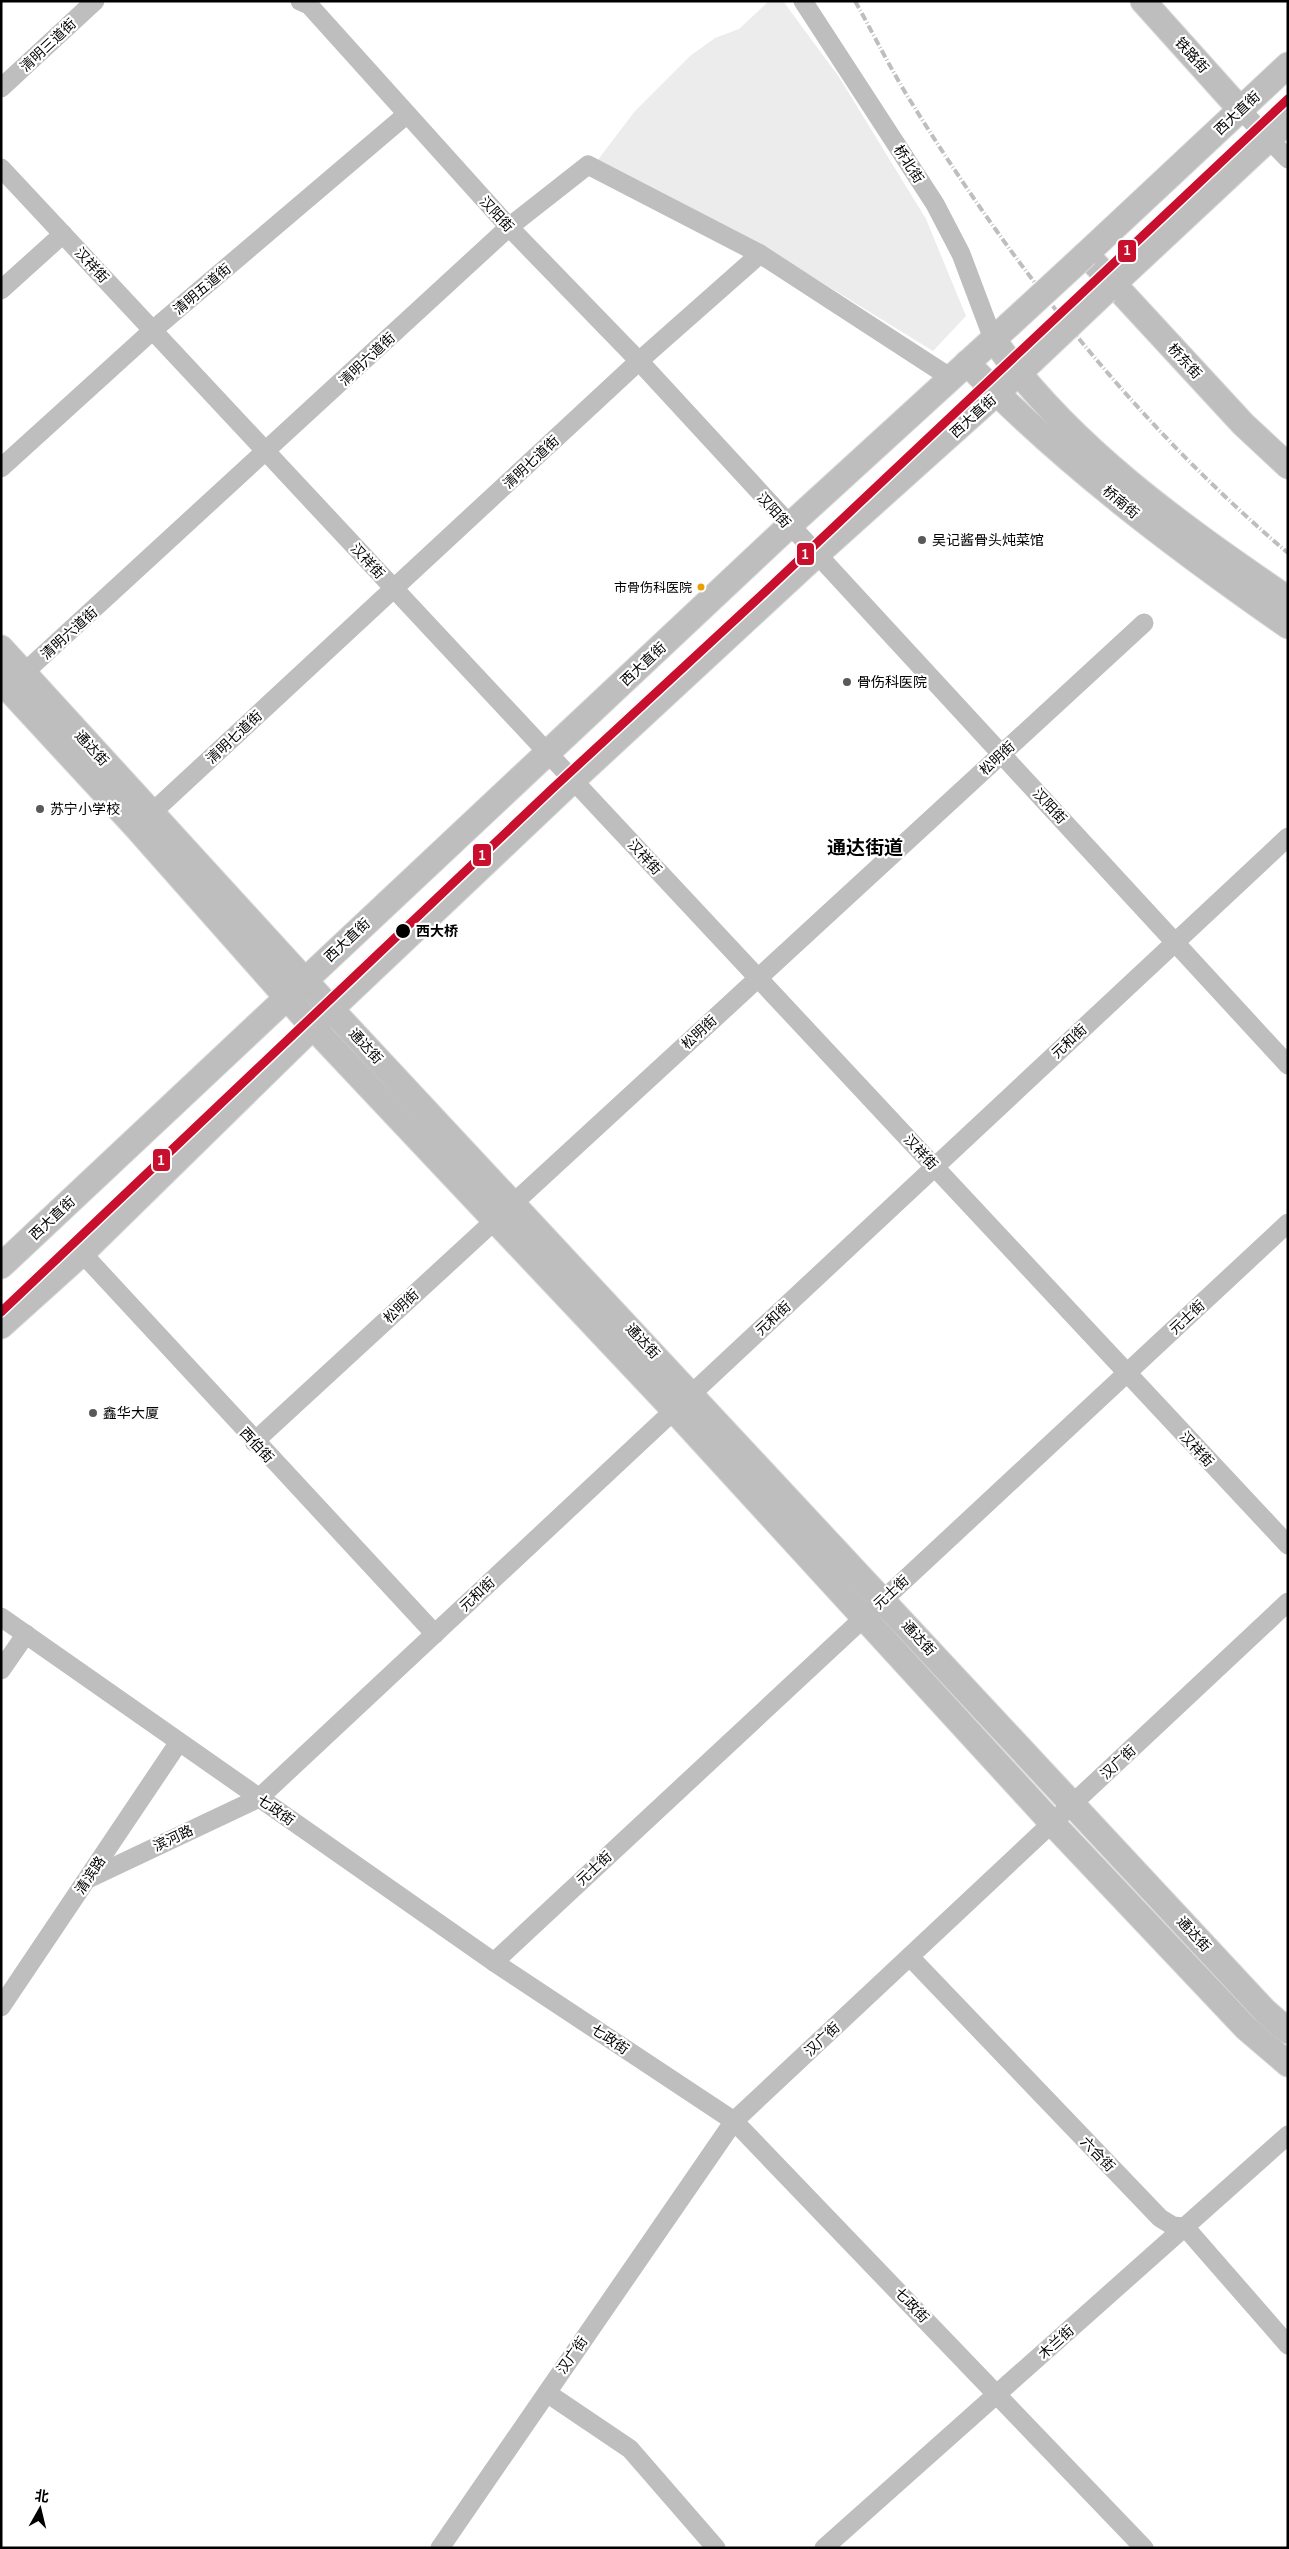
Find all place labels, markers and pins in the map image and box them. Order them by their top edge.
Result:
place label: 吴记酱骨头炖菜馆 [932,531,1044,549]
marker: 吴记酱骨头炖菜馆 [916,534,928,546]
place label: 市骨伤科医院 [614,579,692,596]
marker: 市骨伤科医院 [696,582,706,592]
place label: 骨伤科医院 [857,673,927,691]
marker: 骨伤科医院 [841,676,853,688]
place label: 苏宁小学校 [50,800,120,818]
marker: 苏宁小学校 [34,803,46,815]
marker: 西大桥 [394,922,412,940]
place label: 西大桥 [416,922,458,940]
place label: 鑫华大厦 [103,1404,159,1422]
marker: 鑫华大厦 [87,1407,99,1419]

